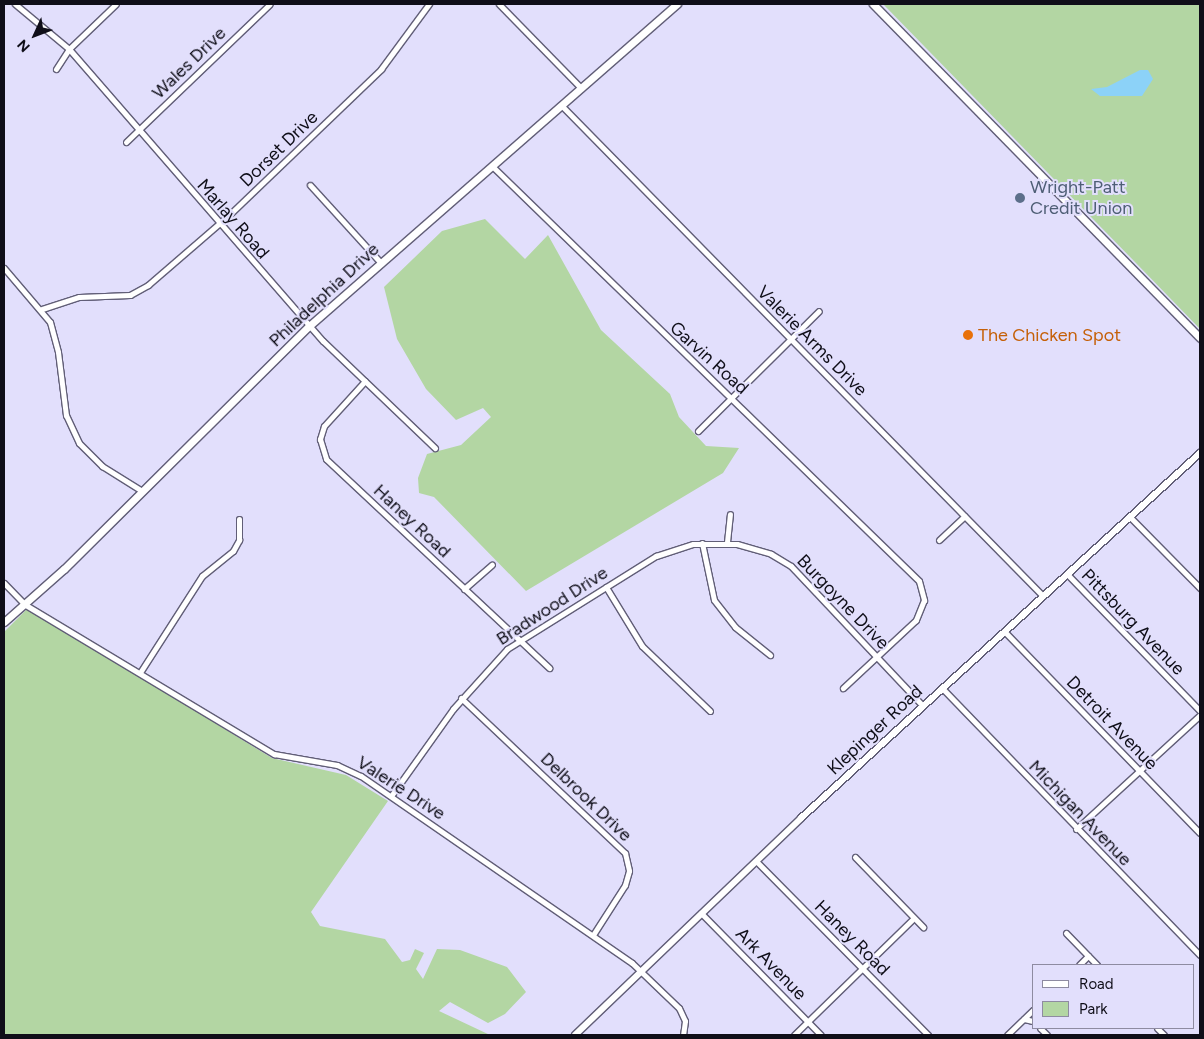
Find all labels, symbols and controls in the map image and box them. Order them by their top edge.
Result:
north arrow [10,10,60,60]
street label: Wales Drive [148,23,230,103]
text: N [14,36,34,55]
street label: Dorset Drive [236,106,322,192]
street label: Marlay Road [192,175,274,263]
place label: Wright-Patt Credit Union [1030,177,1132,220]
marker: Wright-Patt Credit Union [1014,192,1026,204]
street label: Philadelphia Drive [265,239,383,351]
street label: Valerie Arms Drive [752,281,872,401]
street label: Garvin Road [665,317,753,399]
place label: The Chicken Spot [978,324,1121,346]
marker: The Chicken Spot [962,329,974,341]
street label: Haney Road [369,480,455,562]
street label: Burgoyne Drive [792,550,894,654]
street label: Bradwood Drive [492,562,612,650]
street label: Pittsburg Avenue [1077,564,1189,680]
street label: Detroit Avenue [1062,672,1162,774]
street label: Klepinger Road [823,681,927,779]
street label: Delbrook Drive [536,748,636,846]
street label: Valerie Drive [353,751,449,825]
street label: Michigan Avenue [1024,756,1136,870]
street label: Haney Road [810,896,894,980]
street label: Ark Avenue [731,923,811,1005]
legend [1032,964,1194,1029]
text: Road [1079,975,1114,993]
text: Park [1079,1000,1108,1018]

